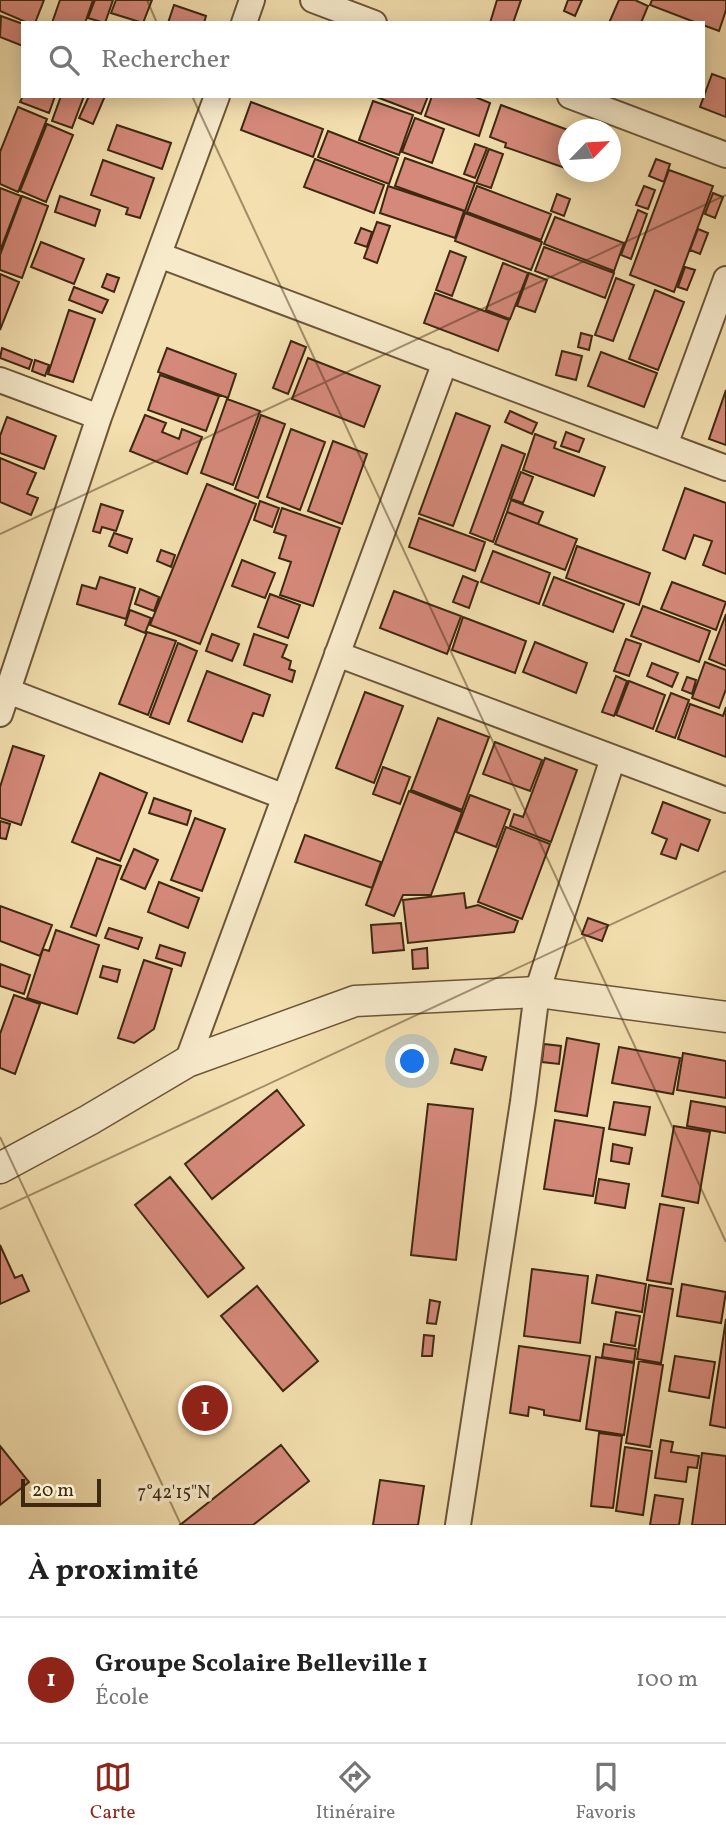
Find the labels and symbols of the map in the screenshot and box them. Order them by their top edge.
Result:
north arrow [558,119,621,182]
your location [395,1044,429,1078]
pin: 1 [182,1382,228,1434]
scale bar [21,1476,102,1508]
text: 7°42'15"N [138,1481,210,1506]

